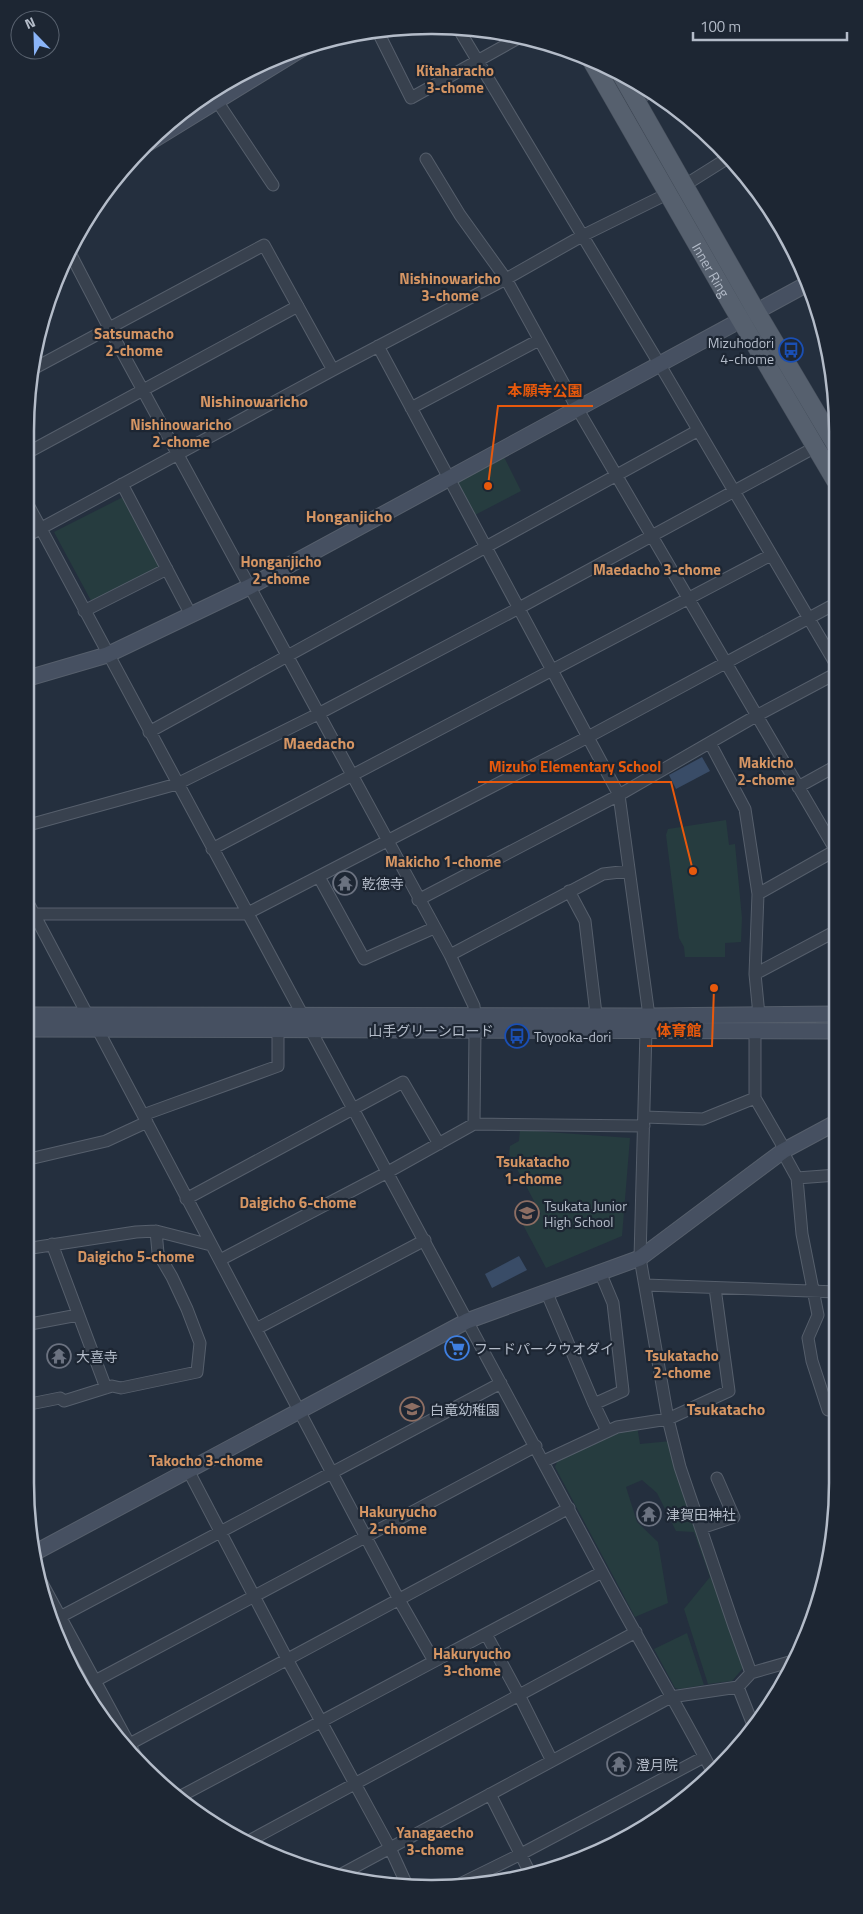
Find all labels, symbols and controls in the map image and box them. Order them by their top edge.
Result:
north arrow [10,10,60,60]
scale bar [693,10,847,42]
text: N [21,11,38,34]
text: 100 m [700,15,741,38]
district label: Kitaharacho 3-chome [416,59,494,99]
street label: Inner Ring [687,238,736,301]
district label: Nishinowaricho 3-chome [399,267,501,307]
district label: Satsumacho 2-chome [94,322,174,362]
place label: Mizuhodori 4-chome [708,332,774,369]
bus stop icon: Mizuhodori 4-chome [778,337,804,363]
callout: 本願寺公園 [498,376,593,406]
text: 本願寺公園 [507,379,583,402]
district label: Nishinowaricho [200,389,308,413]
district label: Nishinowaricho 2-chome [130,413,232,453]
district label: Honganjicho [306,504,392,528]
district label: Honganjicho 2-chome [240,550,322,590]
district label: Maedacho 3-chome [593,558,721,581]
district label: Maedacho [283,731,355,755]
district label: Makicho 2-chome [737,751,795,791]
callout: Mizuho Elementary School [478,752,671,782]
text: Mizuho Elementary School [489,755,661,778]
district label: Makicho 1-chome [385,850,501,873]
temple icon: 乾徳寺 [332,870,358,896]
place label: 乾徳寺 [362,873,404,894]
callout: 体育館 [647,1016,712,1046]
text: 体育館 [656,1019,702,1042]
street label: 山手グリーンロード [368,1020,494,1041]
bus stop icon: Toyooka-dori [504,1023,530,1049]
place label: Toyooka-dori [534,1026,611,1047]
district label: Tsukatacho 1-chome [496,1150,570,1190]
district label: Daigicho 6-chome [240,1191,357,1214]
place label: Tsukata Junior High School [544,1195,627,1232]
school or university icon: Tsukata Junior High School [514,1200,540,1226]
district label: Daigicho 5-chome [78,1245,195,1268]
supermarket icon: フードパークウオダイ [444,1335,470,1361]
place label: フードパークウオダイ [474,1338,614,1359]
temple icon: 大喜寺 [46,1343,72,1369]
district label: Tsukatacho 2-chome [645,1344,719,1384]
place label: 大喜寺 [76,1346,118,1367]
school or university icon: 白竜幼稚園 [399,1396,425,1422]
district label: Tsukatacho [687,1397,765,1421]
place label: 白竜幼稚園 [430,1399,500,1420]
district label: Takocho 3-chome [149,1449,263,1472]
district label: Hakuryucho 2-chome [359,1500,437,1540]
temple icon: 津賀田神社 [636,1501,662,1527]
place label: 津賀田神社 [666,1504,736,1525]
district label: Hakuryucho 3-chome [433,1642,511,1682]
temple icon: 澄月院 [606,1751,632,1777]
place label: 澄月院 [636,1754,678,1775]
district label: Yanagaecho 3-chome [396,1821,474,1861]

